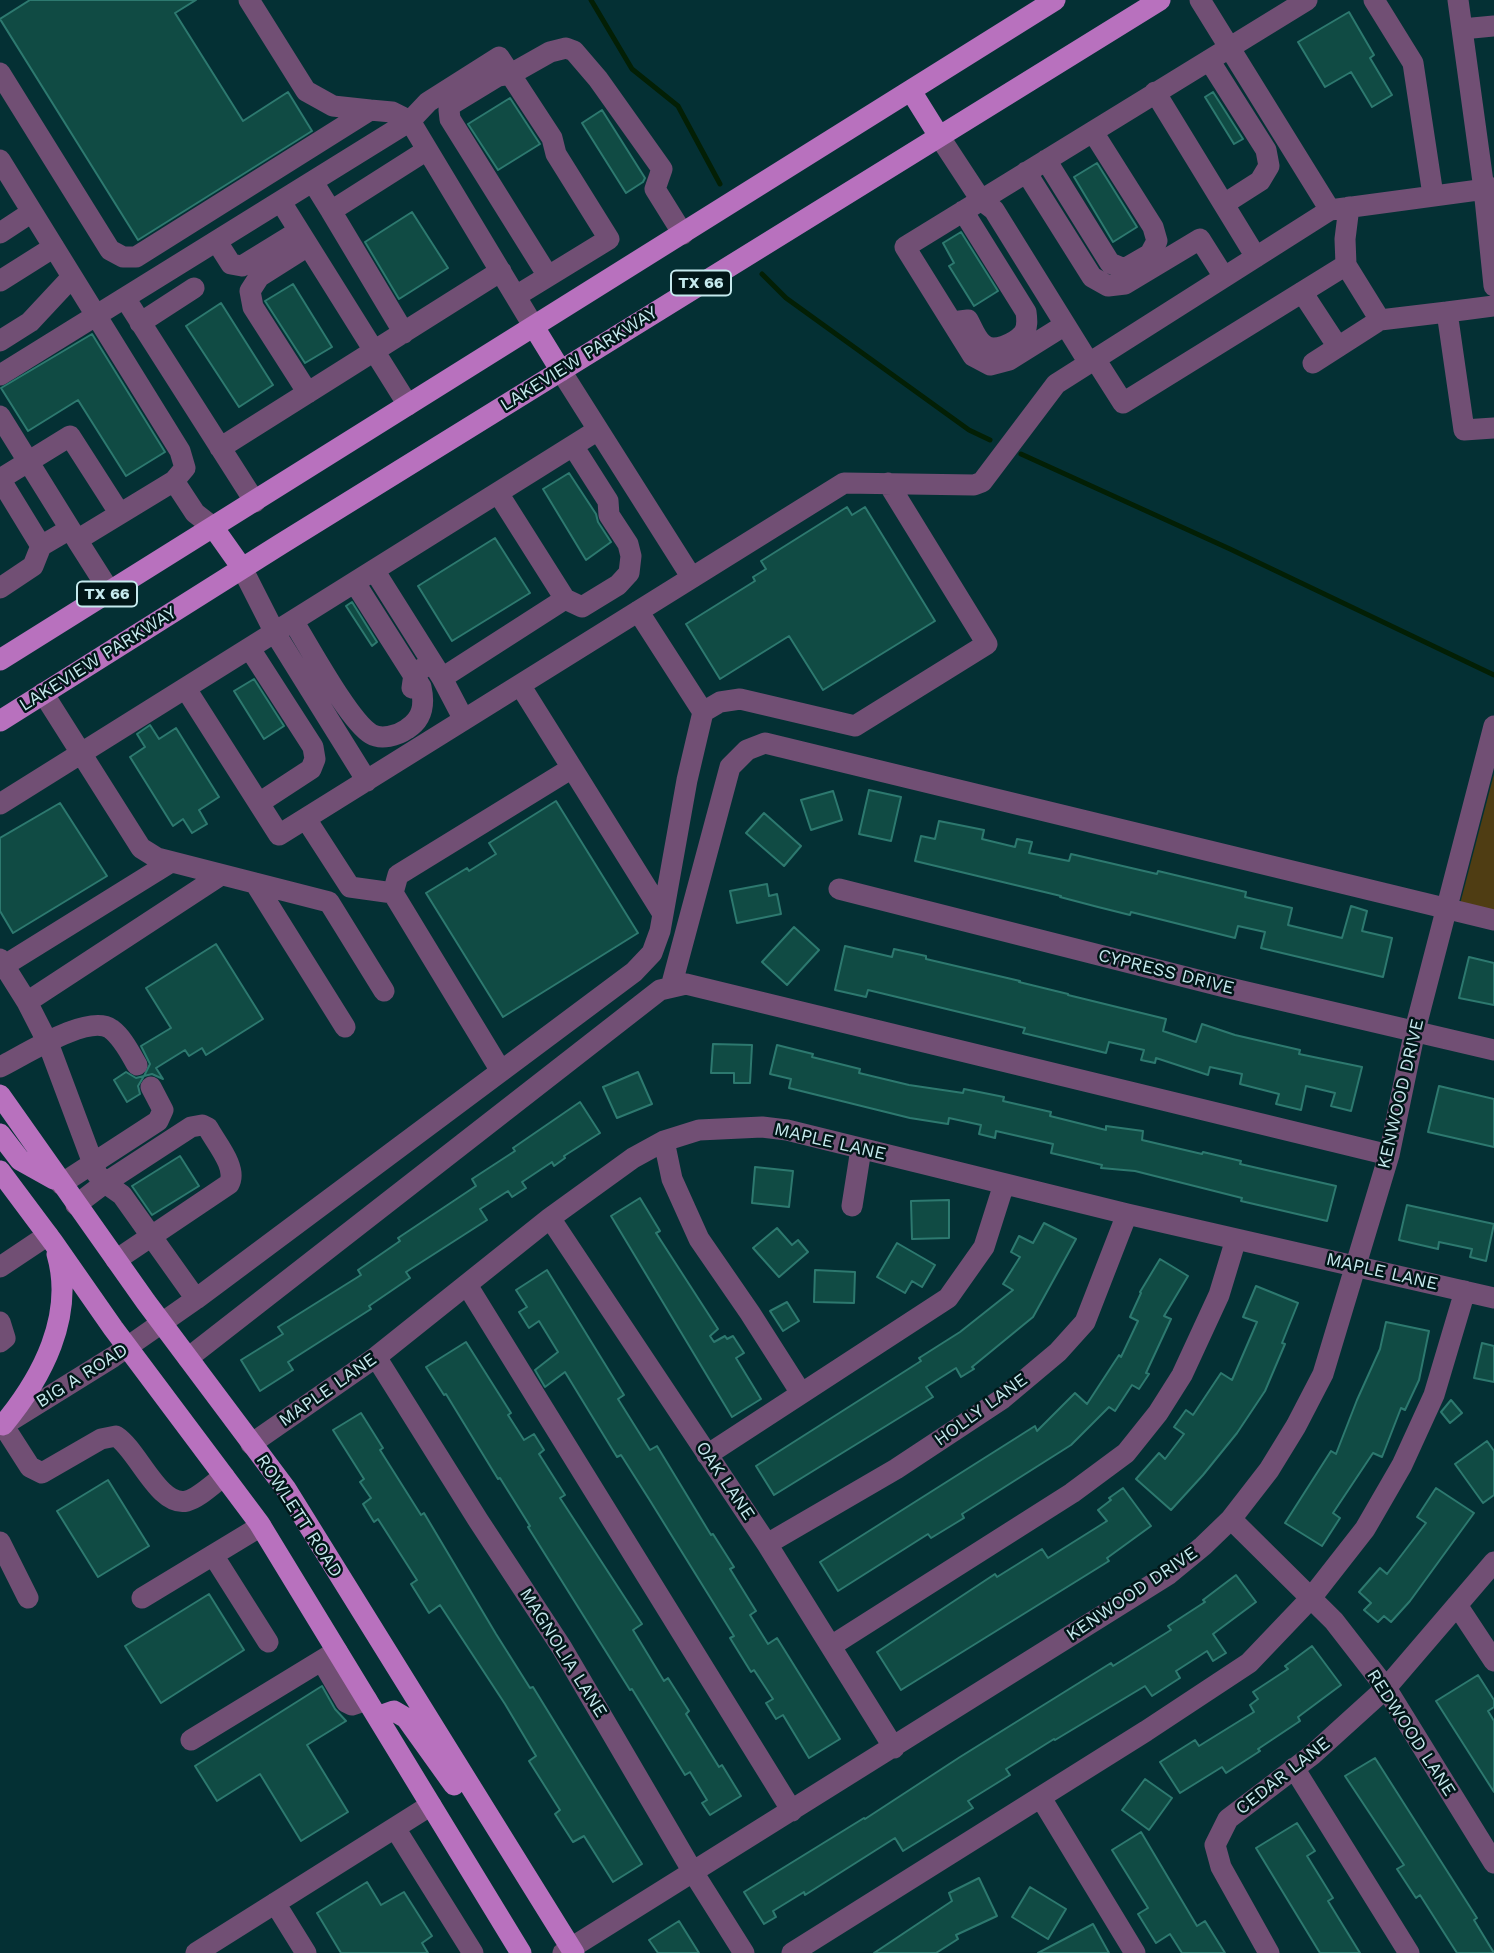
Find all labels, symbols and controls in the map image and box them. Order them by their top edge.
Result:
road number: TX 66 [671,270,731,296]
street label: LAKEVIEW PARKWAY [496,302,662,416]
road number: TX 66 [77,582,137,607]
street label: LAKEVIEW PARKWAY [15,602,181,716]
street label: CYPRESS DRIVE [1096,945,1236,999]
street label: KENWOOD DRIVE [1373,1017,1429,1171]
street label: MAPLE LANE [772,1119,888,1165]
street label: MAPLE LANE [1324,1249,1440,1295]
street label: BIG A ROAD [32,1339,132,1413]
street label: MAPLE LANE [275,1348,381,1432]
street label: HOLLY LANE [930,1369,1032,1451]
street label: OAK LANE [691,1438,759,1524]
street label: ROWLETT ROAD [251,1450,347,1582]
street label: KENWOOD DRIVE [1062,1542,1202,1646]
street label: MAGNOLIA LANE [515,1585,611,1721]
street label: REDWOOD LANE [1362,1666,1460,1800]
street label: CEDAR LANE [1232,1732,1334,1820]

